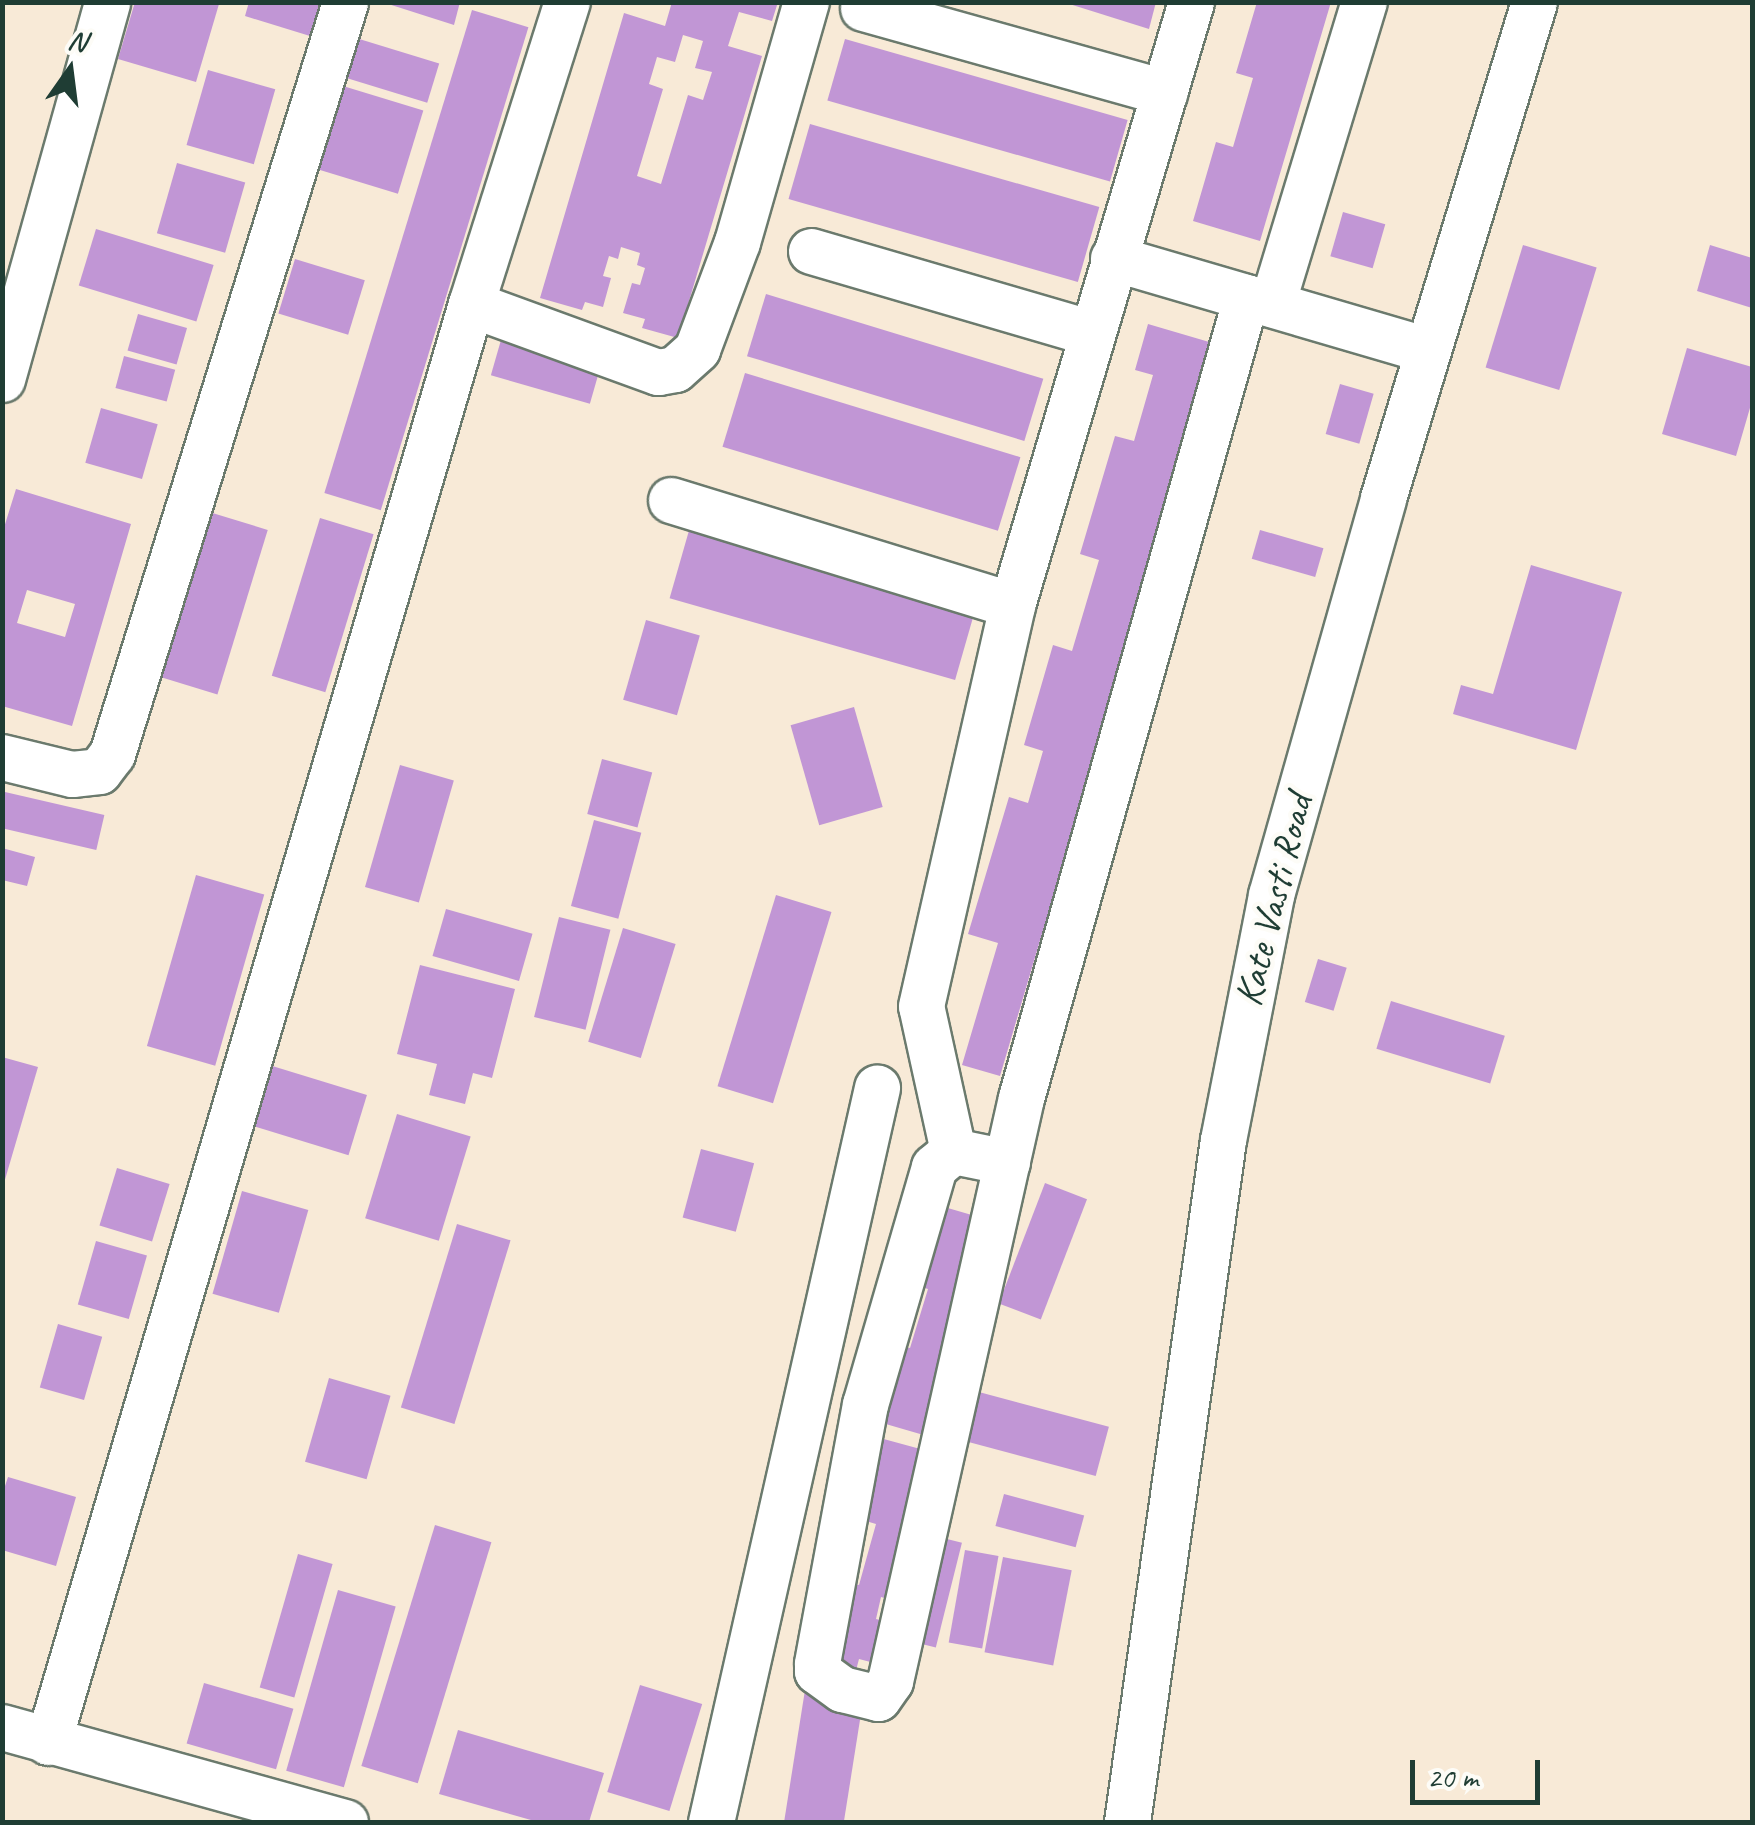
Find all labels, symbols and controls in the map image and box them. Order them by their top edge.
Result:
north arrow [20,20,120,120]
text: N [65,21,90,59]
street label: Kate Vasti Road [1223,789,1323,1011]
scale bar [1415,1740,1545,1802]
text: 20 m [1427,1758,1478,1796]

